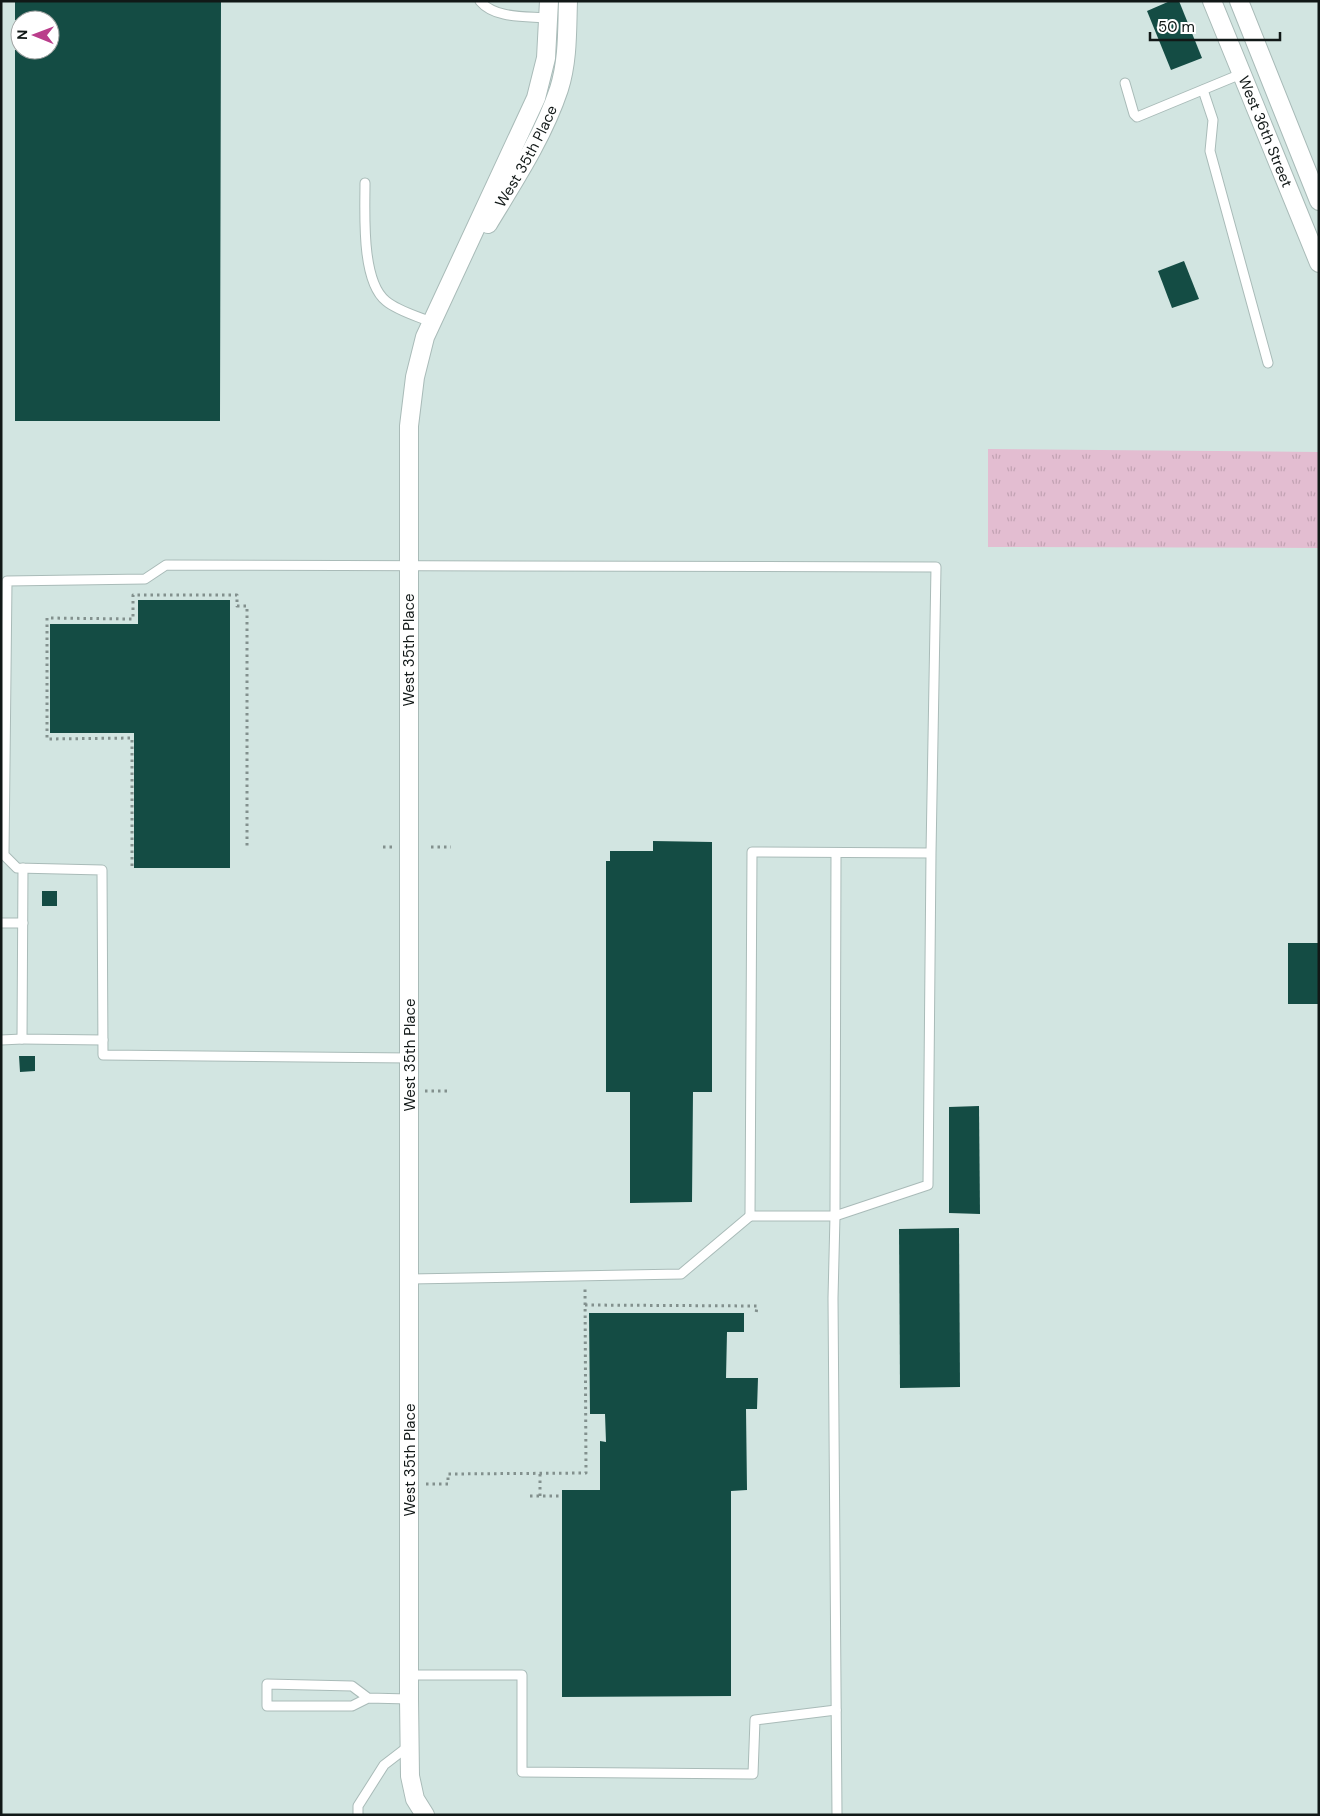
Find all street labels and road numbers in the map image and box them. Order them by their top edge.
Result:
street label: West 36th Street [1234,73,1297,190]
street label: West 35th Place [491,102,562,211]
street label: West 35th Place [399,593,419,707]
street label: West 35th Place [400,998,420,1112]
street label: West 35th Place [400,1403,420,1517]

